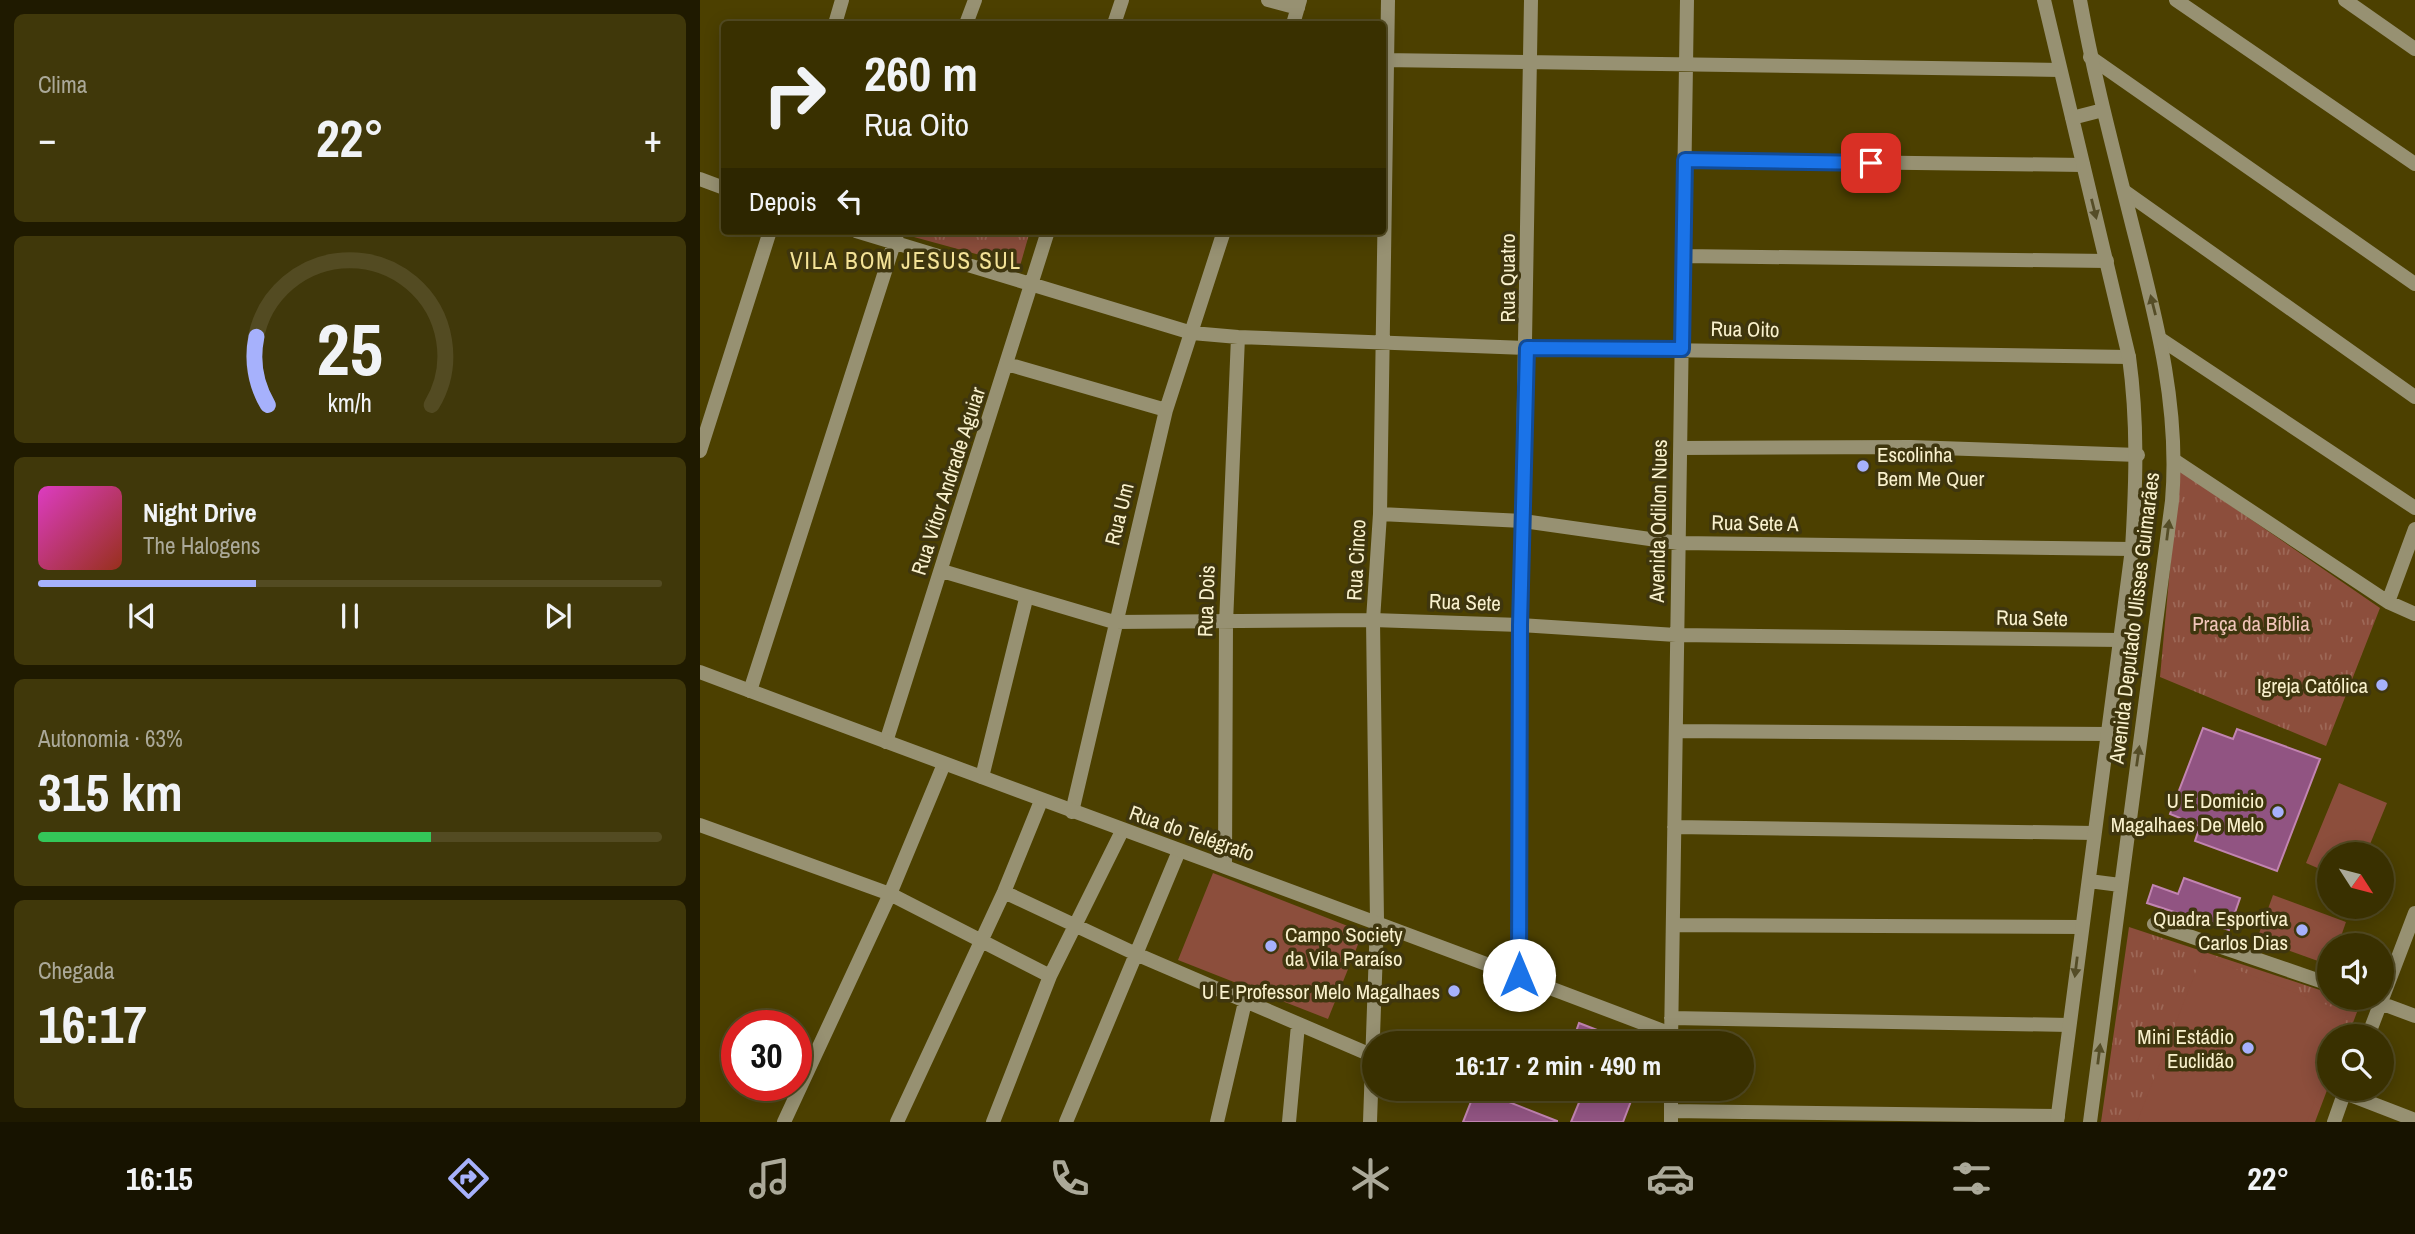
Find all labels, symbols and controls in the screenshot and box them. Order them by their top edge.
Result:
text: 260 m [864,40,978,106]
icon: right [749,49,840,140]
text: Clima [38,69,87,100]
text: 22° [316,103,384,173]
text: Rua Oito [864,103,969,146]
text: − [38,113,56,164]
text: + [644,113,662,164]
pin [1841,133,1901,193]
icon: arrive [1852,144,1890,182]
icon: left [831,182,869,220]
text: Depois [749,184,817,219]
one-way arrow [2089,198,2100,220]
street label: Rua Quatro [1493,233,1522,323]
district label: VILA BOM JESUS SUL [790,245,1022,276]
one-way arrow [2147,294,2158,316]
text: 25 [317,301,383,399]
street label: Rua Oito [1710,314,1780,344]
street label: Rua Vitor Andrade Aguiar [904,383,992,579]
text: km/h [328,386,372,420]
street label: Avenida Odilon Nues [1642,439,1674,604]
place label: Escolinha Bem Me Quer [1877,440,1984,493]
marker: Escolinha Bem Me Quer [1855,458,1871,474]
street label: Avenida Deputado Ulisses Guimarães [2102,471,2166,766]
street label: Rua Um [1097,480,1141,548]
text: Night Drive [143,495,257,530]
street label: Rua Sete A [1711,508,1799,538]
street label: Rua Cinco [1339,519,1373,601]
one-way arrow [2162,519,2173,541]
text: The Halogens [143,530,260,561]
street label: Rua Dois [1190,565,1222,637]
street label: Rua Sete [1429,586,1501,618]
icon: previous [123,597,161,635]
icon: pause [331,597,369,635]
icon: next [539,597,577,635]
street label: Rua Sete [1996,603,2068,633]
park label: Praça da Bíblia [2192,609,2310,638]
place label: Igreja Católica [2257,671,2368,700]
marker: Igreja Católica [2374,677,2390,693]
text: Autonomia · 63% [38,723,183,754]
one-way arrow [2133,745,2144,767]
text: 315 km [38,757,183,827]
place label: U E Domicio Magalhaes De Melo [2111,786,2264,839]
street label: Rua do Telégrafo [1125,798,1259,868]
marker: U E Domicio Magalhaes De Melo [2270,804,2286,820]
north arrow [2317,842,2394,919]
map controls [2317,842,2394,1101]
place label: Quadra Esportiva Carlos Dias [2153,904,2288,957]
place label: Campo Society da Vila Paraíso [1285,920,1403,973]
marker: Quadra Esportiva Carlos Dias [2294,922,2310,938]
button: sound [2317,933,2394,1010]
marker: Campo Society da Vila Paraíso [1263,938,1279,954]
position arrow [1482,938,1556,1012]
text: Chegada [38,955,115,986]
one-way arrow [2071,956,2082,978]
place label: U E Professor Melo Magalhaes [1202,977,1440,1006]
marker: U E Professor Melo Magalhaes [1446,983,1462,999]
text: 16:17 [38,989,147,1059]
speed limit sign: 30 [721,1010,812,1101]
place label: Mini Estádio Euclidão [2137,1022,2234,1075]
button: search [2317,1024,2394,1101]
marker: Mini Estádio Euclidão [2240,1040,2256,1056]
one-way arrow [2093,1043,2104,1065]
text: 16:17 · 2 min · 490 m [1455,1048,1661,1083]
icon: directions [444,1154,493,1203]
icon: music [745,1154,794,1203]
icon: phone [1045,1154,1094,1203]
icon: climate [1346,1154,1395,1203]
icon: car [1646,1154,1695,1203]
icon: filters [1947,1154,1996,1203]
text: 16:15 [126,1157,193,1200]
text: 22° [2247,1157,2289,1200]

